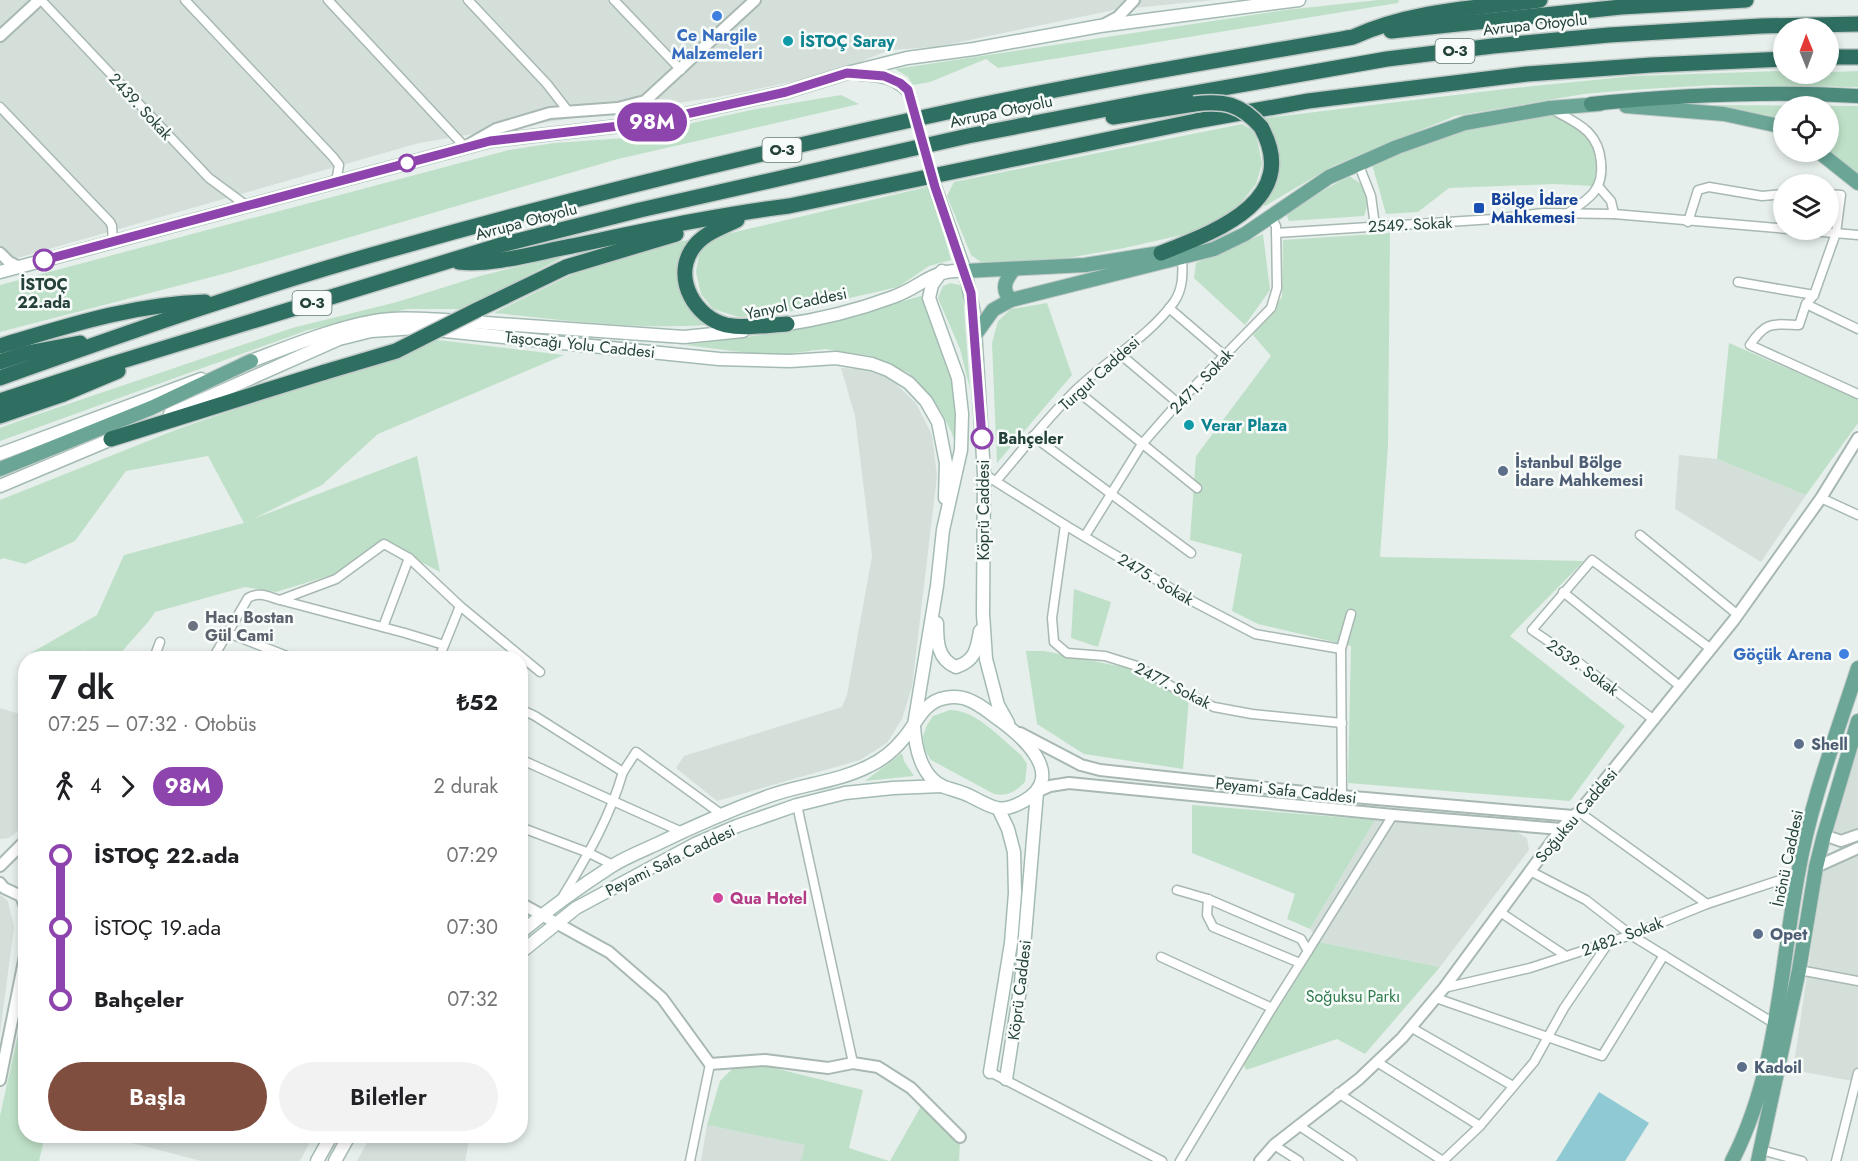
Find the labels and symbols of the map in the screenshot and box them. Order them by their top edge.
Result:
street label: Avrupa Otoyolu [1482,8,1588,41]
marker: Ce Nargile Malzemeleri [710,9,724,23]
north arrow [1773,18,1839,84]
place label: Ce Nargile Malzemeleri [671,24,763,65]
place label: İSTOÇ Saray [800,30,895,53]
marker: İSTOÇ Saray [781,34,795,48]
road number: O-3 [1436,39,1474,63]
street label: 2439. Sokak [104,68,178,146]
street label: Avrupa Otoyolu [947,89,1055,134]
line badge: 98M [618,102,686,142]
road number: O-3 [762,138,802,162]
unlabelled marker [398,154,416,172]
place label: Bölge İdare Mahkemesi [1491,188,1578,229]
street label: Avrupa Otoyolu [472,197,580,246]
marker: Bölge İdare Mahkemesi [1472,201,1486,215]
street label: 2549. Sokak [1367,211,1454,238]
marker: İSTOÇ 22.ada [33,249,55,271]
place label: İSTOÇ 22.ada [17,273,71,314]
street label: Yanyol Caddesi [743,282,849,325]
road number: O-3 [292,291,332,315]
street label: Taşocağı Yolu Caddesi [504,325,656,364]
street label: Turgut Caddesi [1054,331,1145,416]
street label: 2471. Sokak [1164,343,1239,419]
place label: Verar Plaza [1200,414,1287,437]
marker: Verar Plaza [1182,418,1196,432]
marker: Bahçeler [971,427,993,449]
place label: Bahçeler [998,427,1064,450]
place label: İstanbul Bölge İdare Mahkemesi [1515,451,1643,492]
street label: Köprü Caddesi [972,460,995,560]
marker: İstanbul Bölge İdare Mahkemesi [1496,464,1510,478]
street label: 2475. Sokak [1113,548,1199,612]
place label: Hacı Bostan Gül Cami [205,606,294,647]
marker: Hacı Bostan Gül Cami [186,619,200,633]
street label: 2539. Sokak [1542,633,1624,702]
place label: Göçük Arena [1733,643,1832,666]
marker: Göçük Arena [1837,647,1851,661]
street label: 2477. Sokak [1131,656,1216,715]
place label: Shell [1811,733,1848,756]
marker: Shell [1792,737,1806,751]
street label: Soğuksu Caddesi [1530,763,1623,868]
street label: Peyami Safa Caddesi [1214,772,1358,809]
street label: İnönü Caddesi [1766,808,1809,909]
street label: Peyami Safa Caddesi [601,819,739,902]
place label: Qua Hotel [730,887,807,910]
marker: Qua Hotel [711,891,725,905]
street label: 2482. Sokak [1578,911,1667,962]
place label: Opet [1770,923,1808,946]
marker: Opet [1751,927,1765,941]
street label: Köprü Caddesi [1002,939,1037,1042]
park label: Soğuksu Parkı [1306,985,1400,1008]
place label: Kadoil [1754,1056,1802,1079]
marker: Kadoil [1735,1060,1749,1074]

